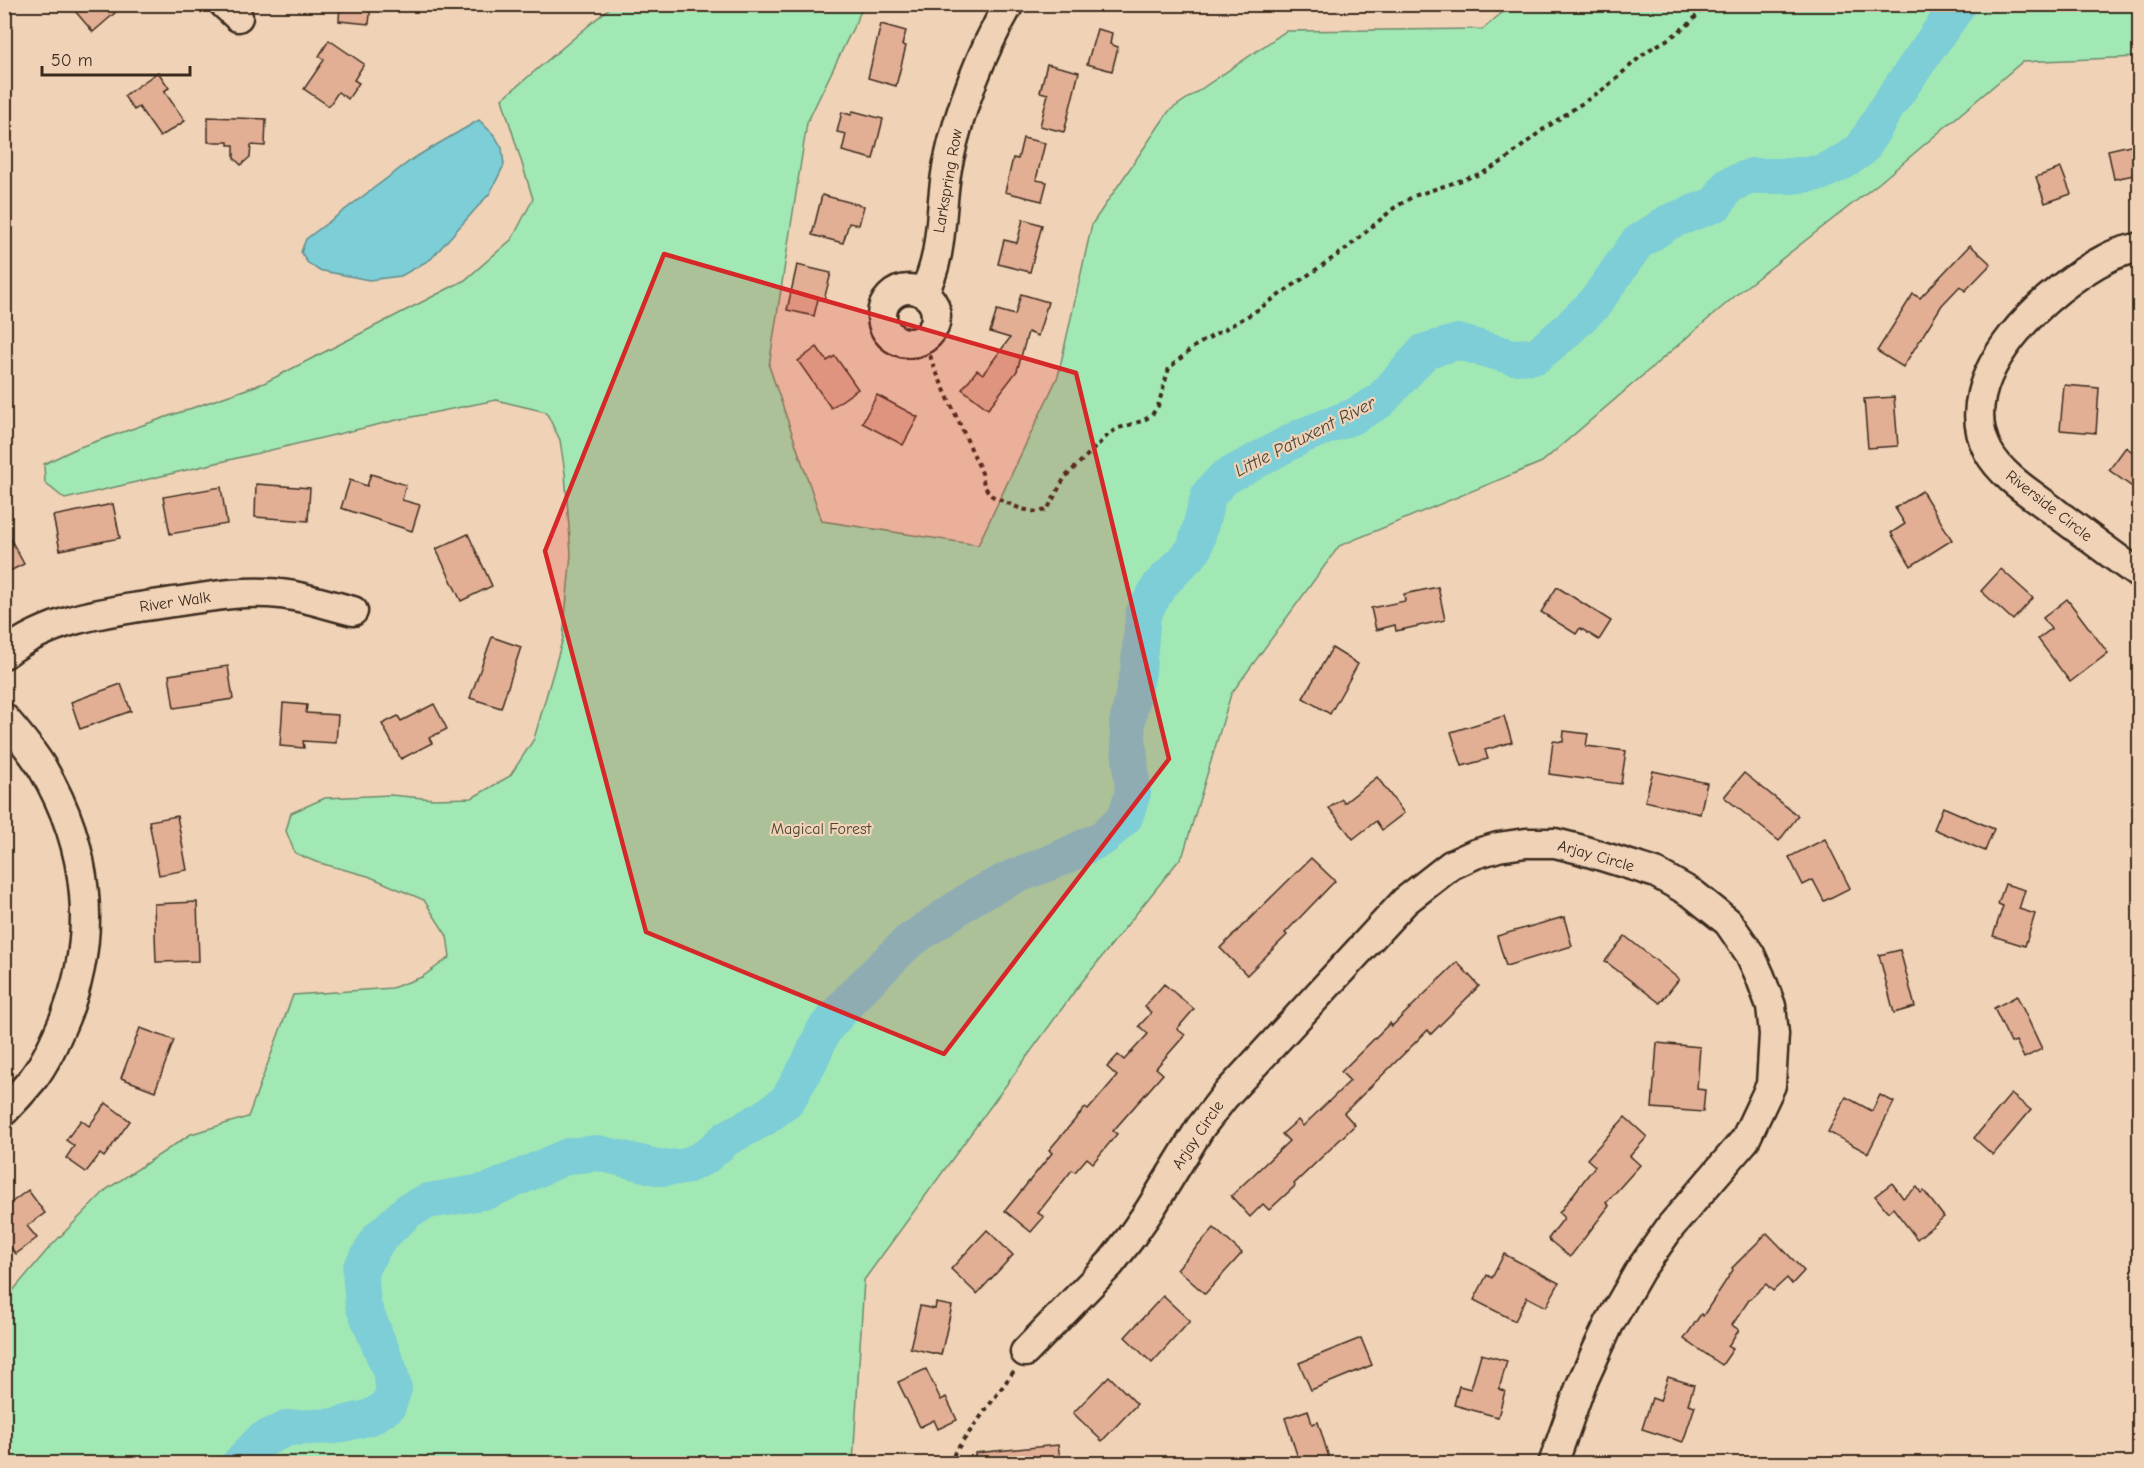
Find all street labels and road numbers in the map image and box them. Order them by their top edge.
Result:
street label: Larkspring Row [930,127,966,234]
street label: Riverside Circle [2002,467,2096,545]
street label: River Walk [138,588,212,616]
street label: Arjay Circle [1556,836,1636,876]
street label: Arjay Circle [1169,1097,1227,1173]

